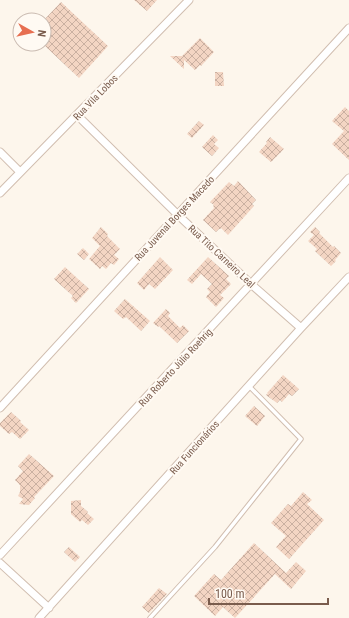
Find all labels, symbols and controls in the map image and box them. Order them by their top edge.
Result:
north arrow [12,12,52,52]
text: N [34,29,48,38]
street label: Rua Vila Lobos [71,72,120,122]
street label: Rua Juvenal Borges Macedo [132,174,216,263]
street label: Rua Tito Carneiro Leal [186,223,257,290]
street label: Rua Roberto Júlio Roehrig [136,326,214,409]
street label: Rua Funcionários [167,418,222,476]
scale bar [209,580,328,606]
text: 100 m [215,587,245,601]

